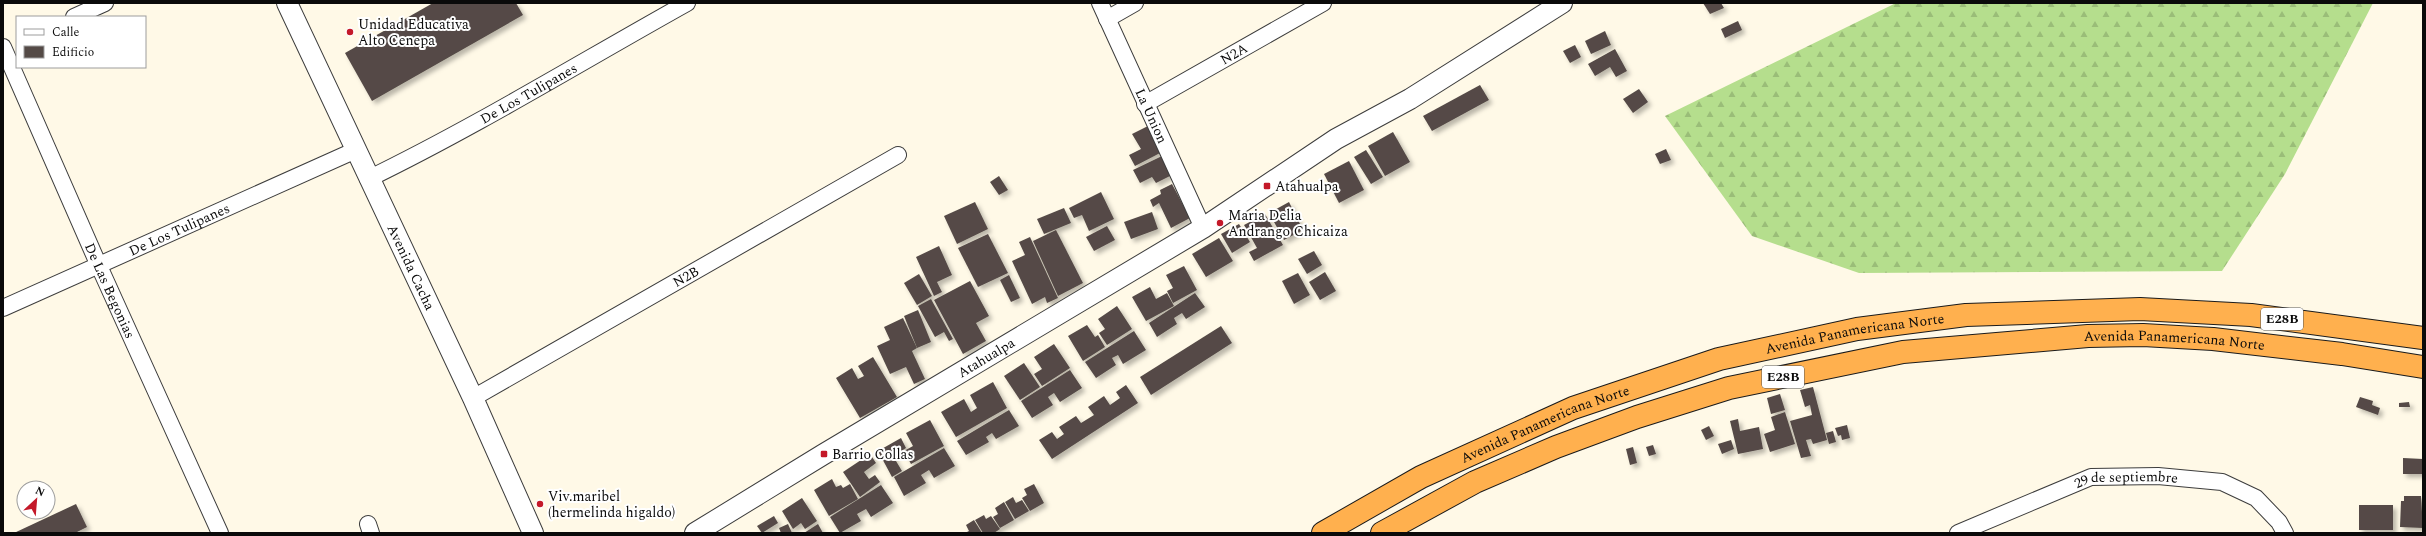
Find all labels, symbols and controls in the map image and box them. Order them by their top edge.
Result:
place label: Unidad Educativa Alto Cenepa [358,14,469,51]
legend [16,16,146,68]
text: Calle [52,23,80,42]
marker: Unidad Educativa Alto Cenepa [345,27,355,37]
street label: N2A [1216,37,1252,70]
text: Edificio [52,43,94,62]
street label: De Los Tulipanes [476,57,581,129]
street label: La Union [1130,85,1173,147]
place label: Atahualpa [1275,176,1339,197]
marker: Atahualpa [1262,181,1272,191]
street label: De Los Tulipanes [125,197,233,261]
place label: Maria Delia Andrango Chicaiza [1228,205,1348,242]
marker: Maria Delia Andrango Chicaiza [1215,218,1225,228]
street label: Avenida Cacha [382,221,441,314]
street label: De Las Begonias [79,239,141,342]
street label: N2B [669,260,703,292]
street label: Avenida Panamericana Norte [1763,307,1946,359]
road number: E28B [2261,308,2303,330]
street label: Avenida Panamericana Norte [2084,324,2266,355]
street label: Atahualpa [953,332,1019,383]
road number: E28B [1762,366,1804,388]
street label: Avenida Panamericana Norte [1457,379,1632,468]
place label: Barrio Collas [832,444,913,465]
marker: Barrio Collas [819,449,829,459]
street label: 29 de septiembre [2071,466,2179,494]
north arrow [16,480,56,520]
text: N [32,482,48,501]
place label: Viv.maribel (hermelinda higaldo) [548,486,675,523]
marker: Viv.maribel (hermelinda higaldo) [535,499,545,509]

